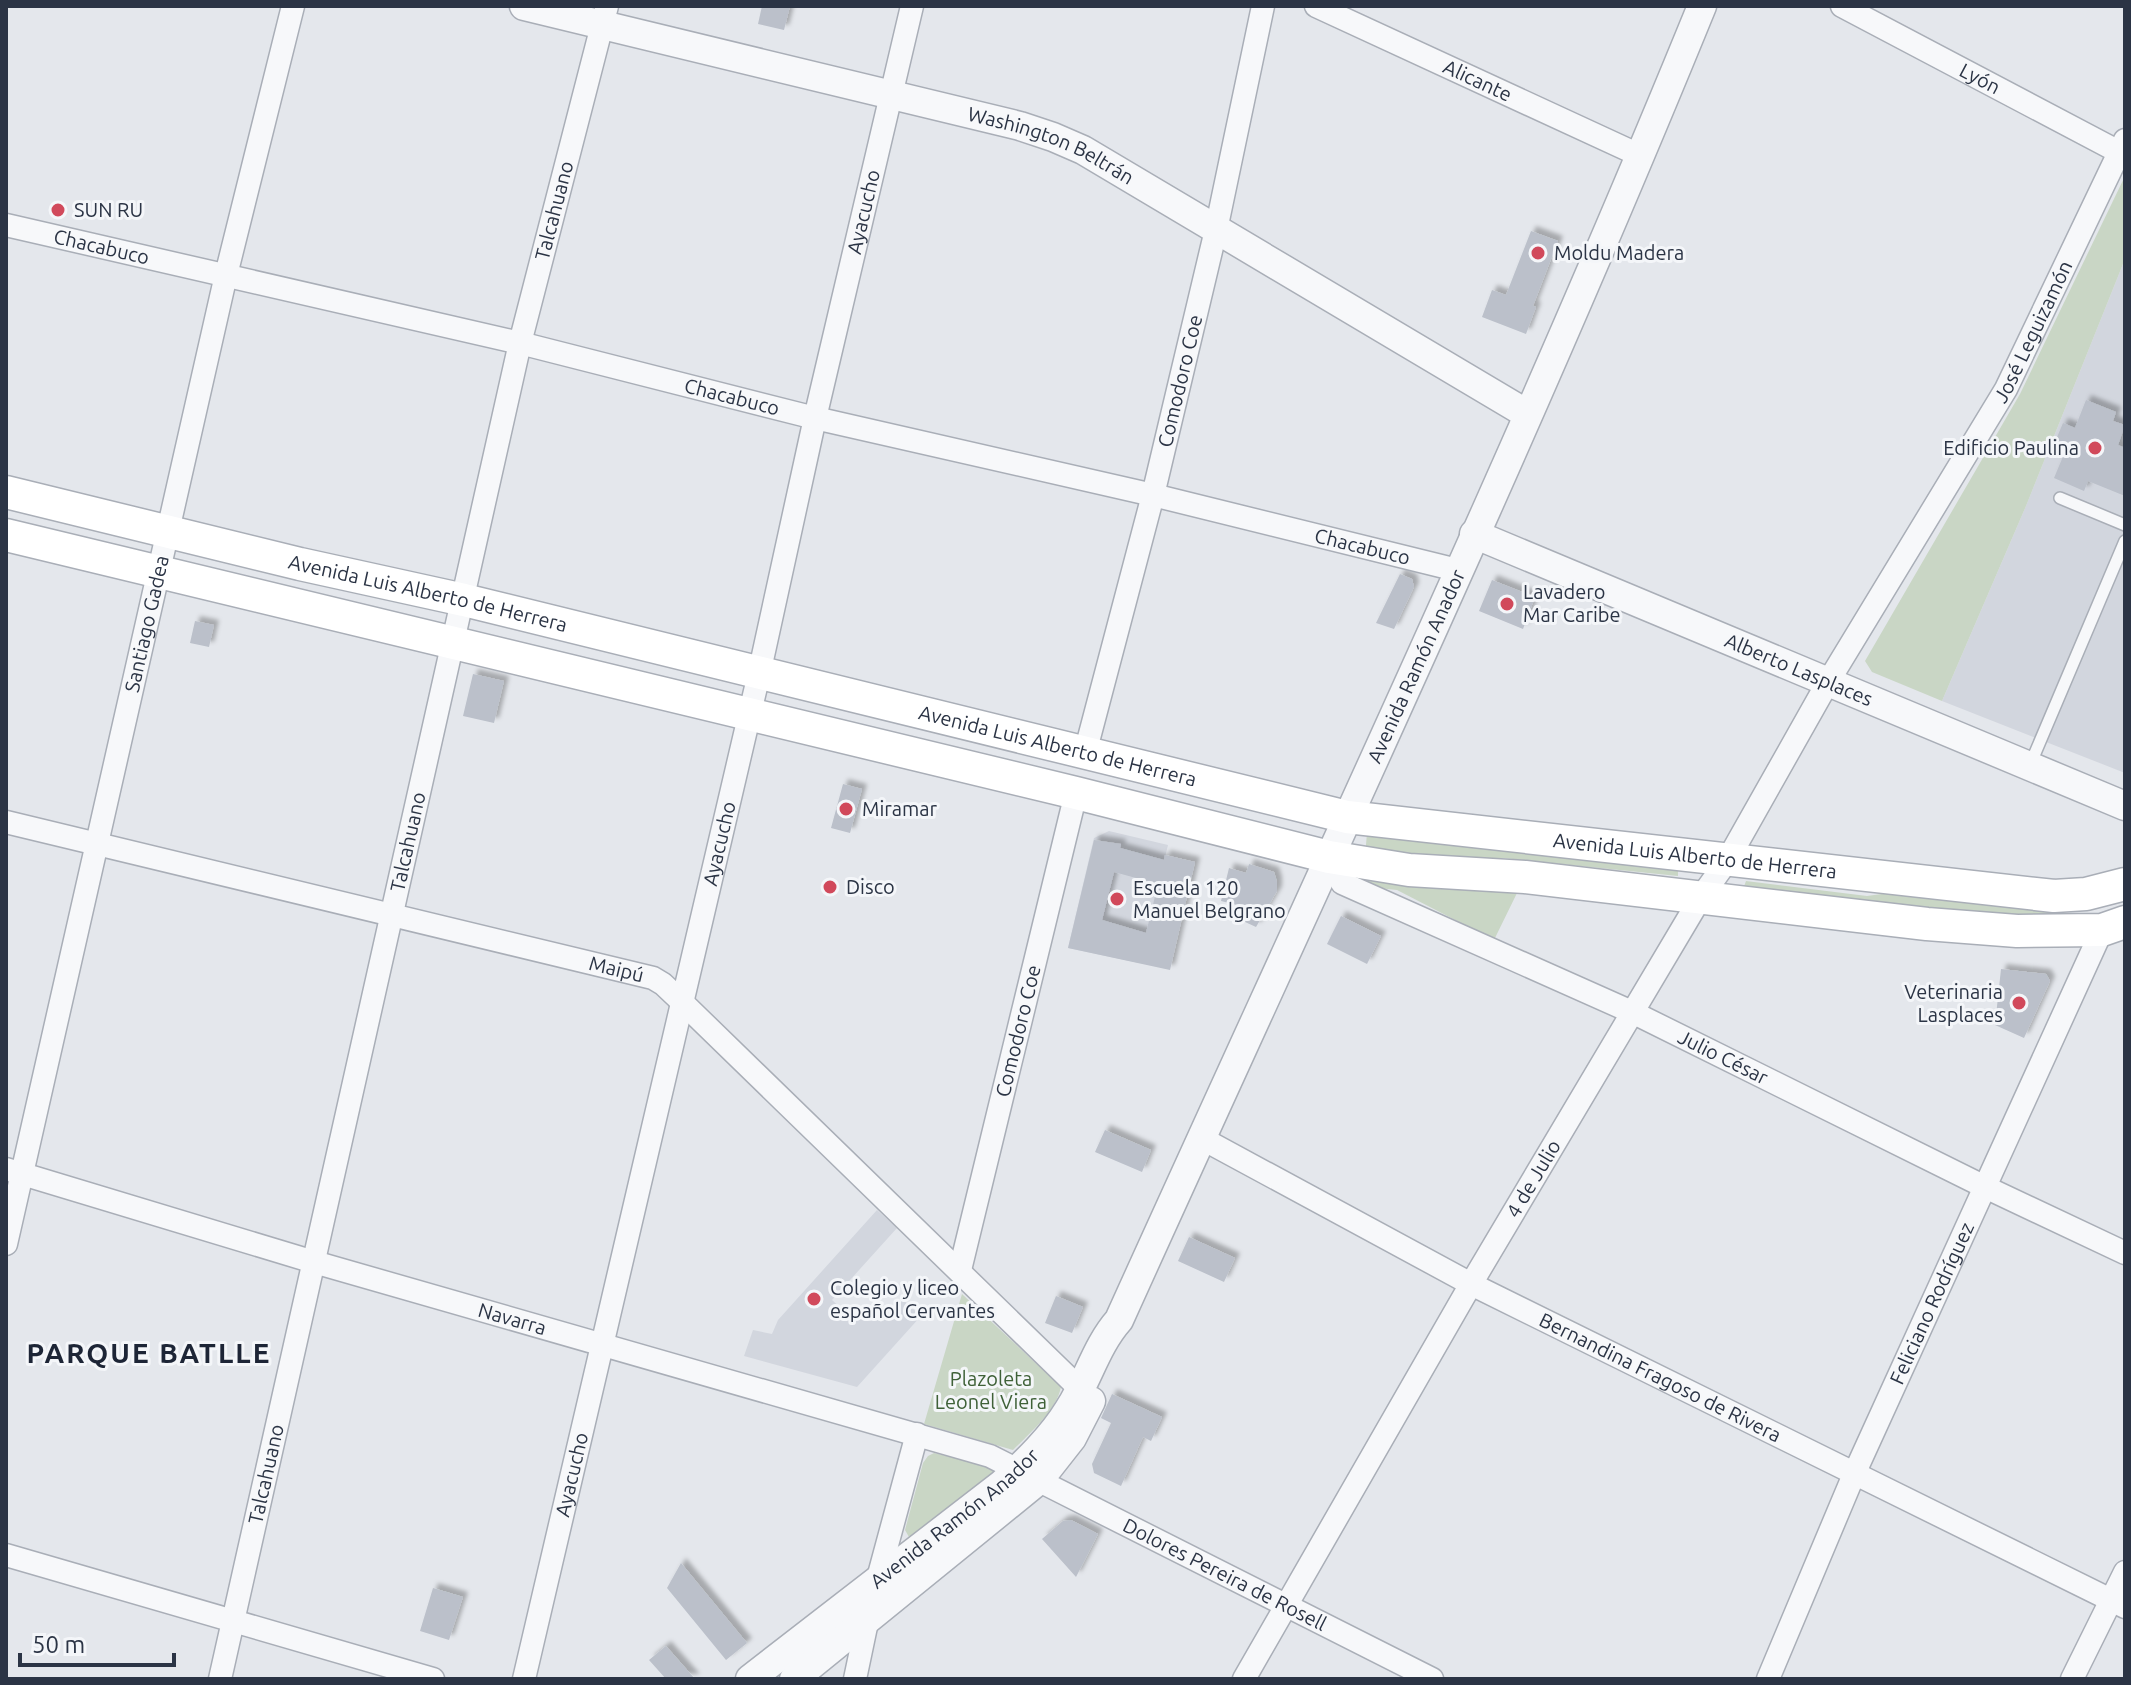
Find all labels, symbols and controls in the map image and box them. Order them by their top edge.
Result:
street label: Alicante [1440,54,1516,106]
street label: Lyón [1956,58,2004,98]
street label: Washington Beltrán [966,102,1138,189]
street label: Talcahuano [530,158,578,263]
street label: Ayacucho [842,167,884,256]
place label: SUN RU [74,198,143,221]
marker: SUN RU [49,201,67,219]
street label: Chacabuco [52,224,152,269]
place label: Moldu Madera [1554,241,1684,264]
marker: Moldu Madera [1529,244,1547,262]
street label: José Leguizamón [1989,257,2077,407]
street label: Comodoro Coe [1153,312,1206,449]
street label: Chacabuco [682,373,782,420]
place label: Edificio Paulina [1943,436,2079,459]
marker: Edificio Paulina [2086,439,2104,457]
street label: Chacabuco [1312,523,1413,569]
street label: Avenida Luis Alberto de Herrera [286,550,570,636]
street label: Santiago Gadea [120,553,173,694]
street label: Avenida Ramón Anador [1362,565,1470,766]
place label: Lavadero Mar Caribe [1523,580,1621,626]
marker: Lavadero Mar Caribe [1498,595,1516,613]
street label: Alberto Lasplaces [1722,628,1876,710]
street label: Avenida Luis Alberto de Herrera [917,700,1199,791]
street label: Talcahuano [385,790,430,894]
place label: Miramar [862,797,938,820]
street label: Ayacucho [698,799,740,888]
marker: Miramar [837,800,855,818]
street label: Avenida Luis Alberto de Herrera [1552,828,1838,883]
place label: Disco [846,875,895,898]
place label: Escuela 120 Manuel Belgrano [1133,876,1286,922]
marker: Disco [821,878,839,896]
marker: Escuela 120 Manuel Belgrano [1108,890,1126,908]
street label: Maipú [587,951,646,986]
street label: Comodoro Coe [990,962,1045,1099]
place label: Veterinaria Lasplaces [1904,980,2003,1026]
marker: Veterinaria Lasplaces [2010,994,2028,1012]
street label: Julio César [1674,1025,1772,1089]
street label: 4 de Julio [1501,1136,1565,1221]
street label: Feliciano Rodríguez [1885,1218,1978,1388]
place label: Colegio y liceo español Cervantes [830,1276,995,1322]
marker: Colegio y liceo español Cervantes [805,1290,823,1308]
street label: Navarra [476,1298,549,1339]
street label: Bernandina Fragoso de Rivera [1536,1308,1785,1446]
district label: PARQUE BATLLE [27,1337,271,1368]
park label: Plazoleta Leonel Viera [935,1367,1047,1413]
street label: Talcahuano [243,1422,288,1526]
street label: Ayacucho [550,1430,592,1519]
street label: Avenida Ramón Anador [865,1443,1043,1593]
street label: Dolores Pereira de Rosell [1119,1513,1331,1635]
scale bar [20,1617,174,1667]
text: 50 m [32,1631,85,1658]

